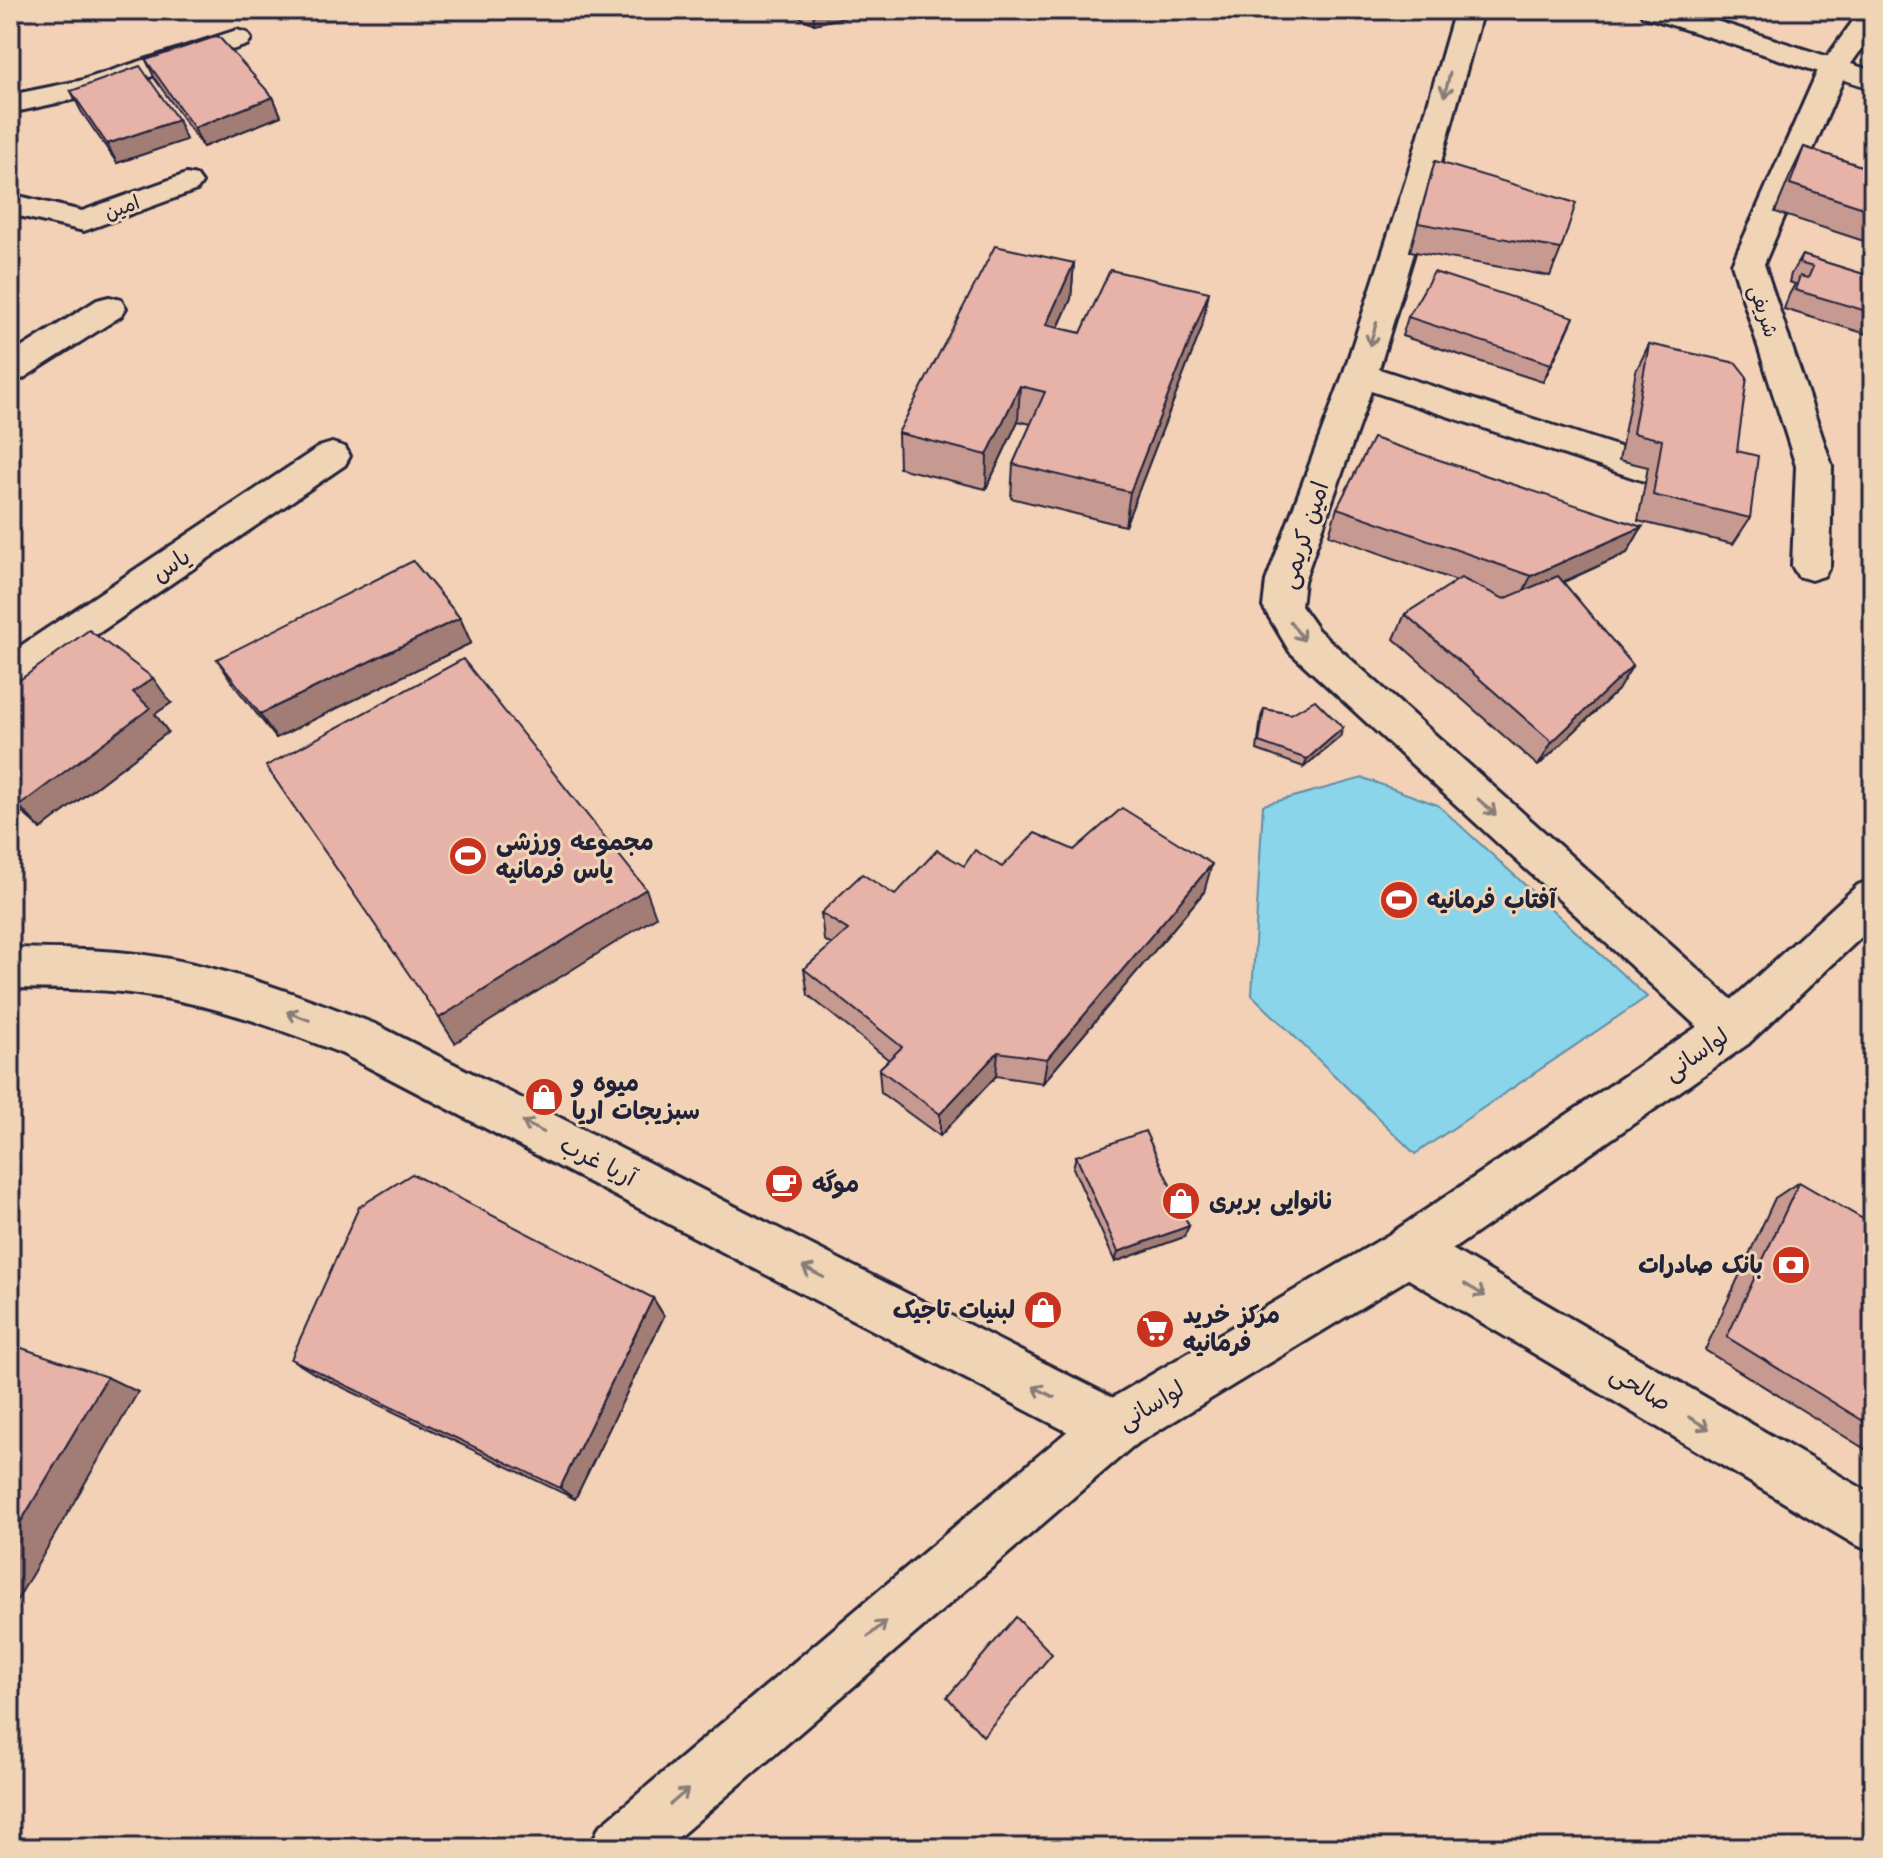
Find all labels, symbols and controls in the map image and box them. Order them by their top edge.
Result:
one-way arrow [1439,72,1454,97]
street label: امین [100,188,143,224]
street label: شریفی [1743,281,1786,340]
one-way arrow [1365,321,1379,346]
street label: امین کریمی [1271,477,1335,592]
street label: یاس [145,540,196,588]
one-way arrow [1288,619,1305,641]
one-way arrow [1476,797,1497,816]
place label: مجموعه ورزشی یاس فرمانیه [496,825,654,884]
sports icon: مجموعه ورزشی یاس فرمانیه [447,835,489,877]
sports icon: آفتاب فرمانیه [1378,879,1420,921]
place label: آفتاب فرمانیه [1427,883,1558,914]
one-way arrow [286,1008,311,1022]
street label: لواسانی [1656,1019,1734,1087]
place label: میوه و سبزیجات اریا [570,1066,700,1125]
shop icon: میوه و سبزیجات اریا [523,1076,565,1118]
one-way arrow [521,1119,545,1135]
street label: آریا غرب [555,1127,643,1193]
cafe icon: موگه [763,1163,805,1205]
place label: موگه [812,1167,859,1199]
shop icon: نانوایی بربری [1160,1180,1202,1222]
place label: نانوایی بربری [1209,1184,1334,1216]
bank icon: بانک صادرات [1770,1244,1812,1286]
place label: بانک صادرات [1638,1248,1763,1279]
one-way arrow [802,1264,826,1280]
one-way arrow [1464,1283,1487,1299]
shop icon: لبنیات تاجیک [1022,1289,1064,1331]
place label: لبنیات تاجیک [893,1293,1015,1324]
place label: مرکز خرید فرمانیه [1183,1298,1280,1357]
supermarket icon: مرکز خرید فرمانیه [1134,1308,1176,1350]
street label: صالحی [1605,1356,1678,1418]
street label: لواسانی [1111,1372,1190,1437]
one-way arrow [1033,1383,1057,1399]
one-way arrow [1687,1415,1710,1431]
one-way arrow [866,1620,887,1638]
one-way arrow [668,1789,689,1807]

